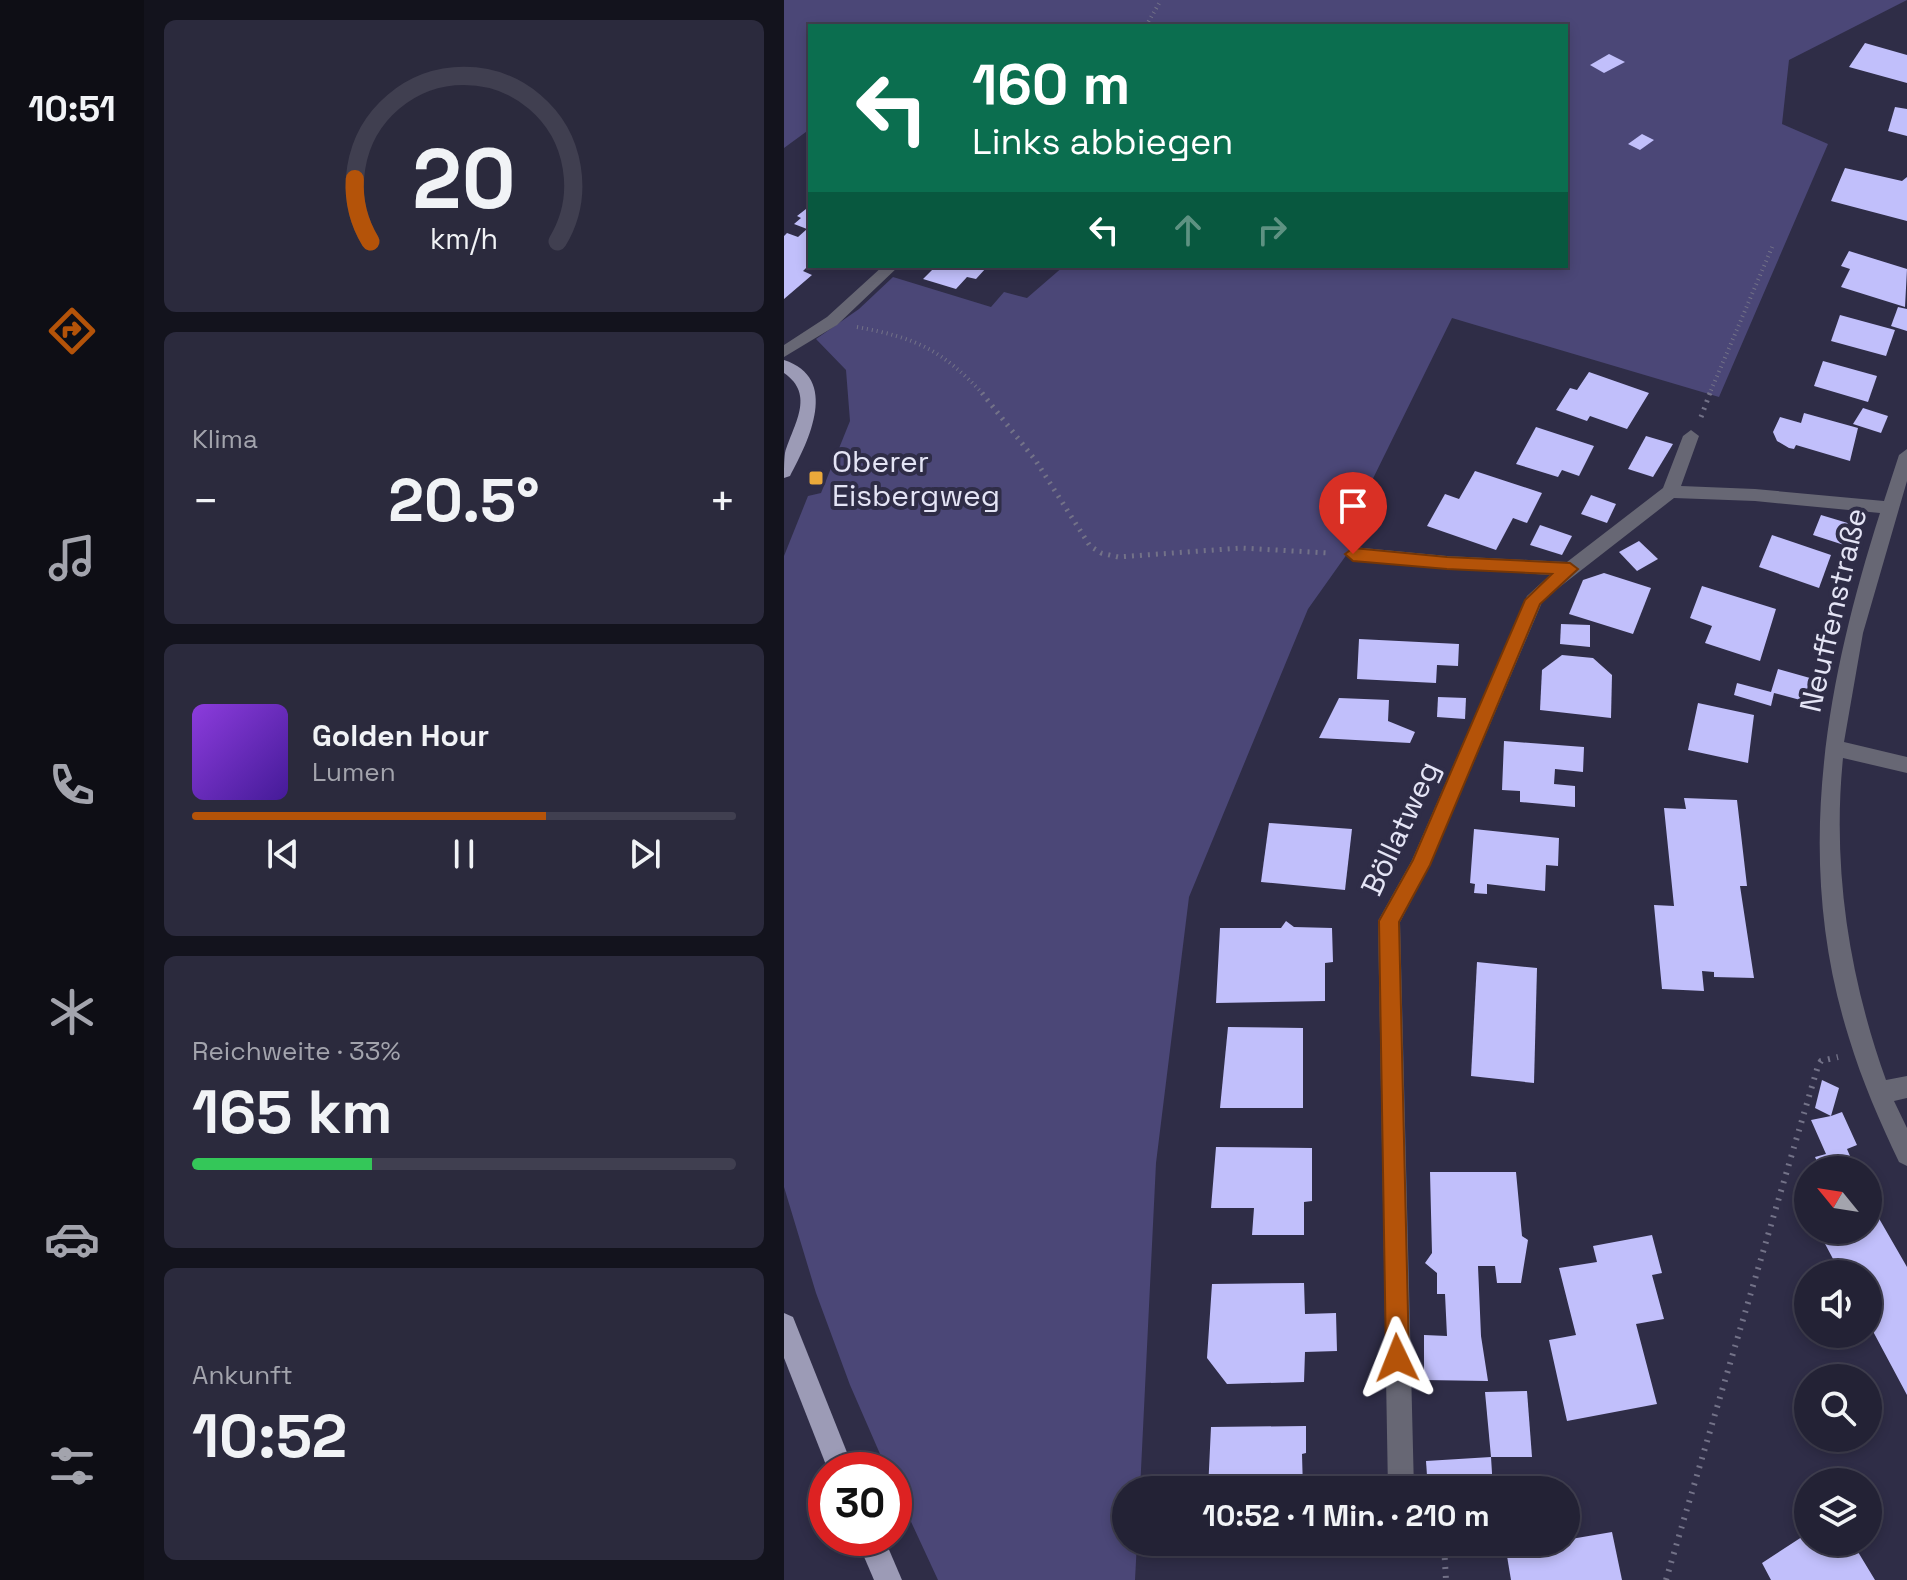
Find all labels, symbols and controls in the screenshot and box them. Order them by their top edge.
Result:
text: 160 m [972,49,1130,120]
icon: left [840,56,944,160]
text: 10:51 [28,86,116,132]
text: Links abbiegen [972,119,1233,165]
text: 20 [412,126,516,232]
icon: left [1082,208,1126,252]
icon: ahead [1166,208,1210,252]
icon: right [1250,208,1294,252]
text: km/h [430,221,498,257]
icon: directions [44,303,100,359]
text: Klima [192,422,258,456]
place label: Oberer Eisbergweg [832,442,1000,515]
text: 20.5° [388,462,540,539]
marker: Oberer Eisbergweg [807,469,825,487]
pin [1319,472,1387,554]
text: − [192,473,219,529]
text: + [709,473,736,529]
icon: arrive [1331,484,1375,528]
street label: Neuffenstraße [1791,504,1875,716]
icon: music [44,530,100,586]
text: Golden Hour [312,716,489,755]
text: Lumen [312,755,396,789]
street label: Böllatweg [1352,755,1448,901]
icon: phone [44,757,100,813]
icon: previous [261,832,305,876]
icon: pause [442,832,486,876]
icon: next [623,832,667,876]
icon: climate [44,984,100,1040]
text: Reichweite · 33% [192,1034,400,1068]
text: 165 km [192,1074,393,1151]
north arrow [1794,1156,1882,1244]
map controls [1794,1156,1882,1556]
icon: car [44,1211,100,1267]
button: sound [1794,1260,1882,1348]
position arrow [1355,1316,1439,1400]
text: Ankunft [192,1358,293,1392]
button: search [1794,1364,1882,1452]
text: 10:52 [192,1398,347,1475]
icon: filters [44,1438,100,1494]
speed limit sign: 30 [808,1452,912,1556]
button: layers [1794,1468,1882,1556]
text: 10:52 · 1 Min. · 210 m [1202,1496,1490,1535]

